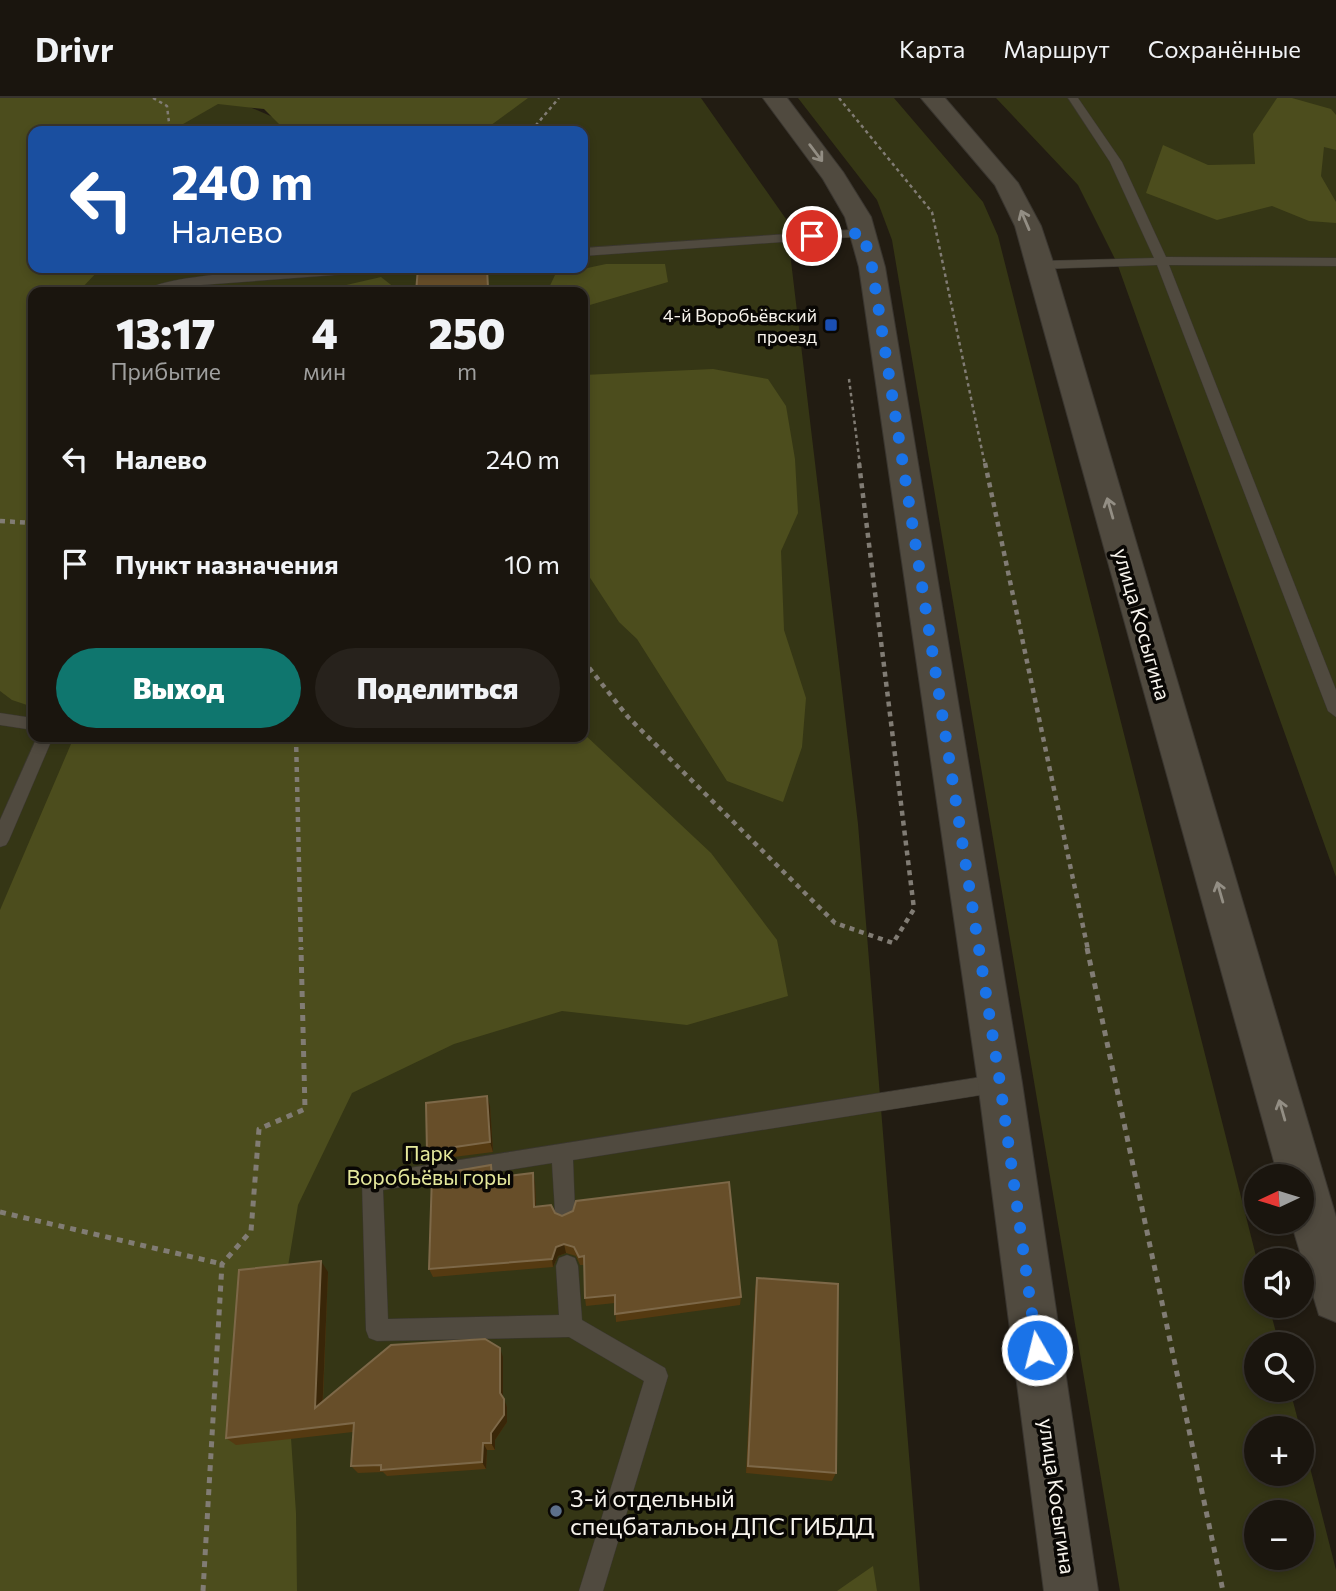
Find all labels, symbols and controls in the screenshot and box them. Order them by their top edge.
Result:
text: Drivr [35,28,114,69]
text: Карта [899,34,965,63]
text: Маршрут [1003,34,1110,63]
text: Сохранённые [1148,34,1301,63]
one-way arrow [808,143,823,161]
text: 240 m [171,150,313,210]
icon: left [56,154,147,245]
pin [782,206,842,266]
one-way arrow [1017,209,1030,231]
text: Налево [171,210,283,250]
icon: arrive [793,217,831,255]
place label: 4-й Воробьёвский проезд [663,304,817,347]
text: 13:17 [116,306,215,358]
text: 4 [312,306,338,358]
text: 250 [428,306,506,358]
marker: 4-й Воробьёвский проезд [823,317,839,333]
text: Прибытие [110,357,221,385]
text: мин [303,357,346,385]
text: m [457,357,477,385]
icon: left [56,440,94,478]
text: Налево [115,443,207,474]
text: 240 m [486,443,560,474]
one-way arrow [1103,497,1116,519]
icon: arrive [56,545,94,583]
street label: улица Косыгина [1109,545,1177,703]
text: Пункт назначения [115,548,339,579]
text: 10 m [504,548,560,579]
button: Выход [56,648,301,728]
button: Поделиться [315,648,560,728]
one-way arrow [1213,881,1226,903]
one-way arrow [1275,1100,1288,1122]
park label: Парк Воробьёвы горы [346,1140,512,1189]
north arrow [1244,1164,1314,1234]
map controls [1244,1164,1314,1570]
button: sound [1244,1248,1314,1318]
position arrow [1000,1313,1074,1387]
button: search [1244,1332,1314,1402]
street label: улица Косыгина [1035,1416,1081,1576]
button: + [1244,1416,1314,1486]
place label: 3-й отдельный спецбатальон ДПС ГИБДД [570,1483,874,1540]
button: − [1244,1500,1314,1570]
marker: 3-й отдельный спецбатальон ДПС ГИБДД [548,1503,564,1519]

